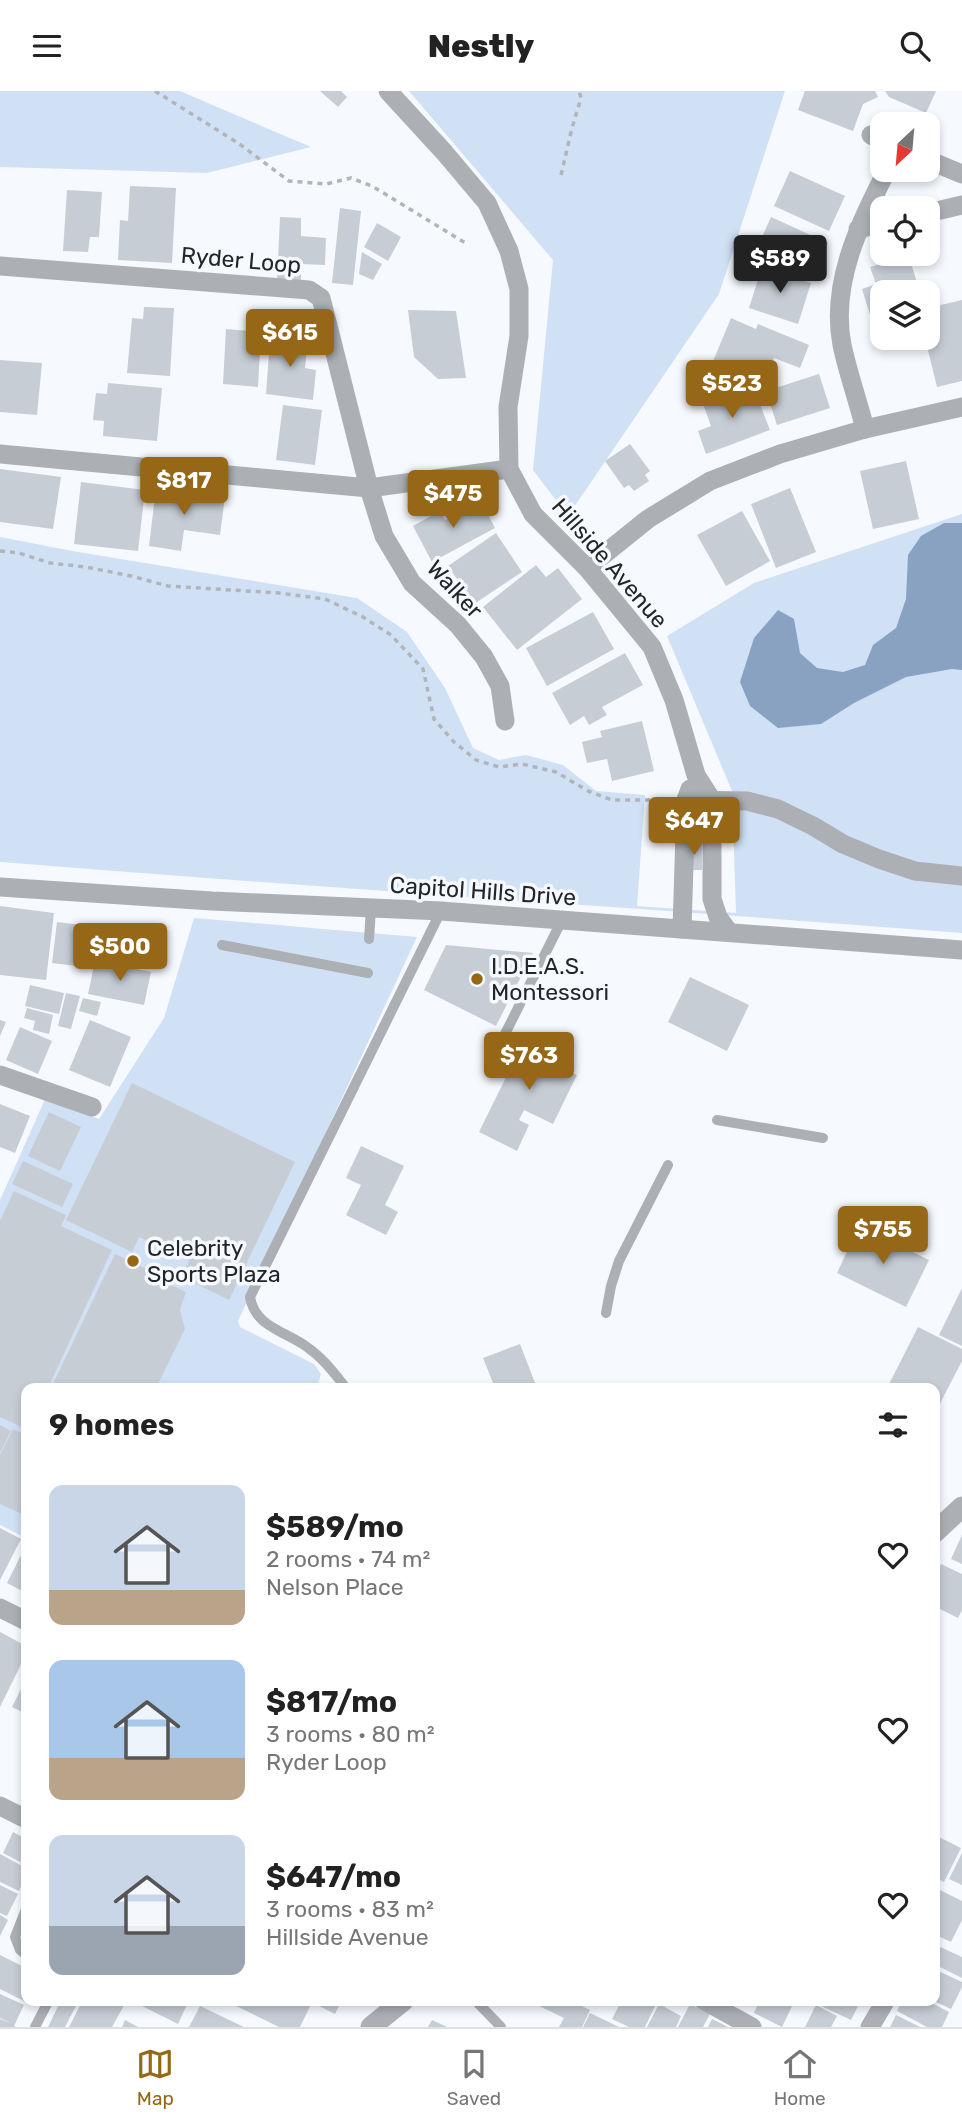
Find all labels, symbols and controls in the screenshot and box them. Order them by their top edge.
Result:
icon: menu [28,27,66,65]
text: Nestly [428,27,534,65]
icon: search [896,27,934,65]
north arrow [870,112,940,182]
map controls [870,112,940,350]
button: locate [870,196,940,266]
pin: $589 [739,235,821,295]
street label: Ryder Loop [180,241,302,279]
text: $589 [750,244,810,272]
button: layers [870,280,940,350]
pin: $615 [249,309,331,369]
text: $615 [262,318,318,346]
pin: $523 [691,361,773,420]
text: $523 [702,369,762,397]
pin: $817 [143,457,225,517]
text: $817 [156,466,212,494]
pin: $475 [412,471,494,530]
text: $475 [424,479,482,507]
street label: Hillside Avenue [546,492,674,634]
street label: Walker [421,554,489,624]
pin: $647 [653,797,735,857]
text: $647 [665,806,723,834]
street label: Capitol Hills Drive [389,871,577,911]
pin: $500 [79,923,161,983]
text: $500 [89,932,151,960]
place label: I.D.E.A.S. Montessori [491,952,609,1006]
marker: I.D.E.A.S. Montessori [469,971,485,987]
pin: $763 [488,1033,570,1092]
text: $763 [500,1041,558,1069]
pin: $755 [842,1207,924,1266]
text: $755 [854,1215,912,1243]
place label: Celebrity Sports Plaza [147,1234,281,1288]
marker: Celebrity Sports Plaza [125,1253,141,1269]
icon: filters [874,1406,912,1444]
text: 9 homes [49,1407,174,1443]
text: $589/mo [266,1509,404,1545]
icon: home [105,1513,189,1597]
icon: heart [874,1536,912,1574]
text: 2 rooms · 74 m² [266,1545,430,1573]
text: Nelson Place [266,1573,404,1601]
text: $817/mo [266,1684,397,1720]
icon: home [105,1688,189,1772]
icon: heart [874,1711,912,1749]
text: 3 rooms · 80 m² [266,1720,435,1748]
text: Ryder Loop [266,1748,387,1776]
text: $647/mo [266,1859,401,1895]
icon: home [105,1863,189,1947]
icon: heart [874,1886,912,1924]
text: 3 rooms · 83 m² [266,1895,434,1923]
text: Hillside Avenue [266,1923,429,1951]
tab: Map [136,2045,174,2110]
tab: Saved [447,2045,501,2110]
tab: Home [774,2045,826,2110]

